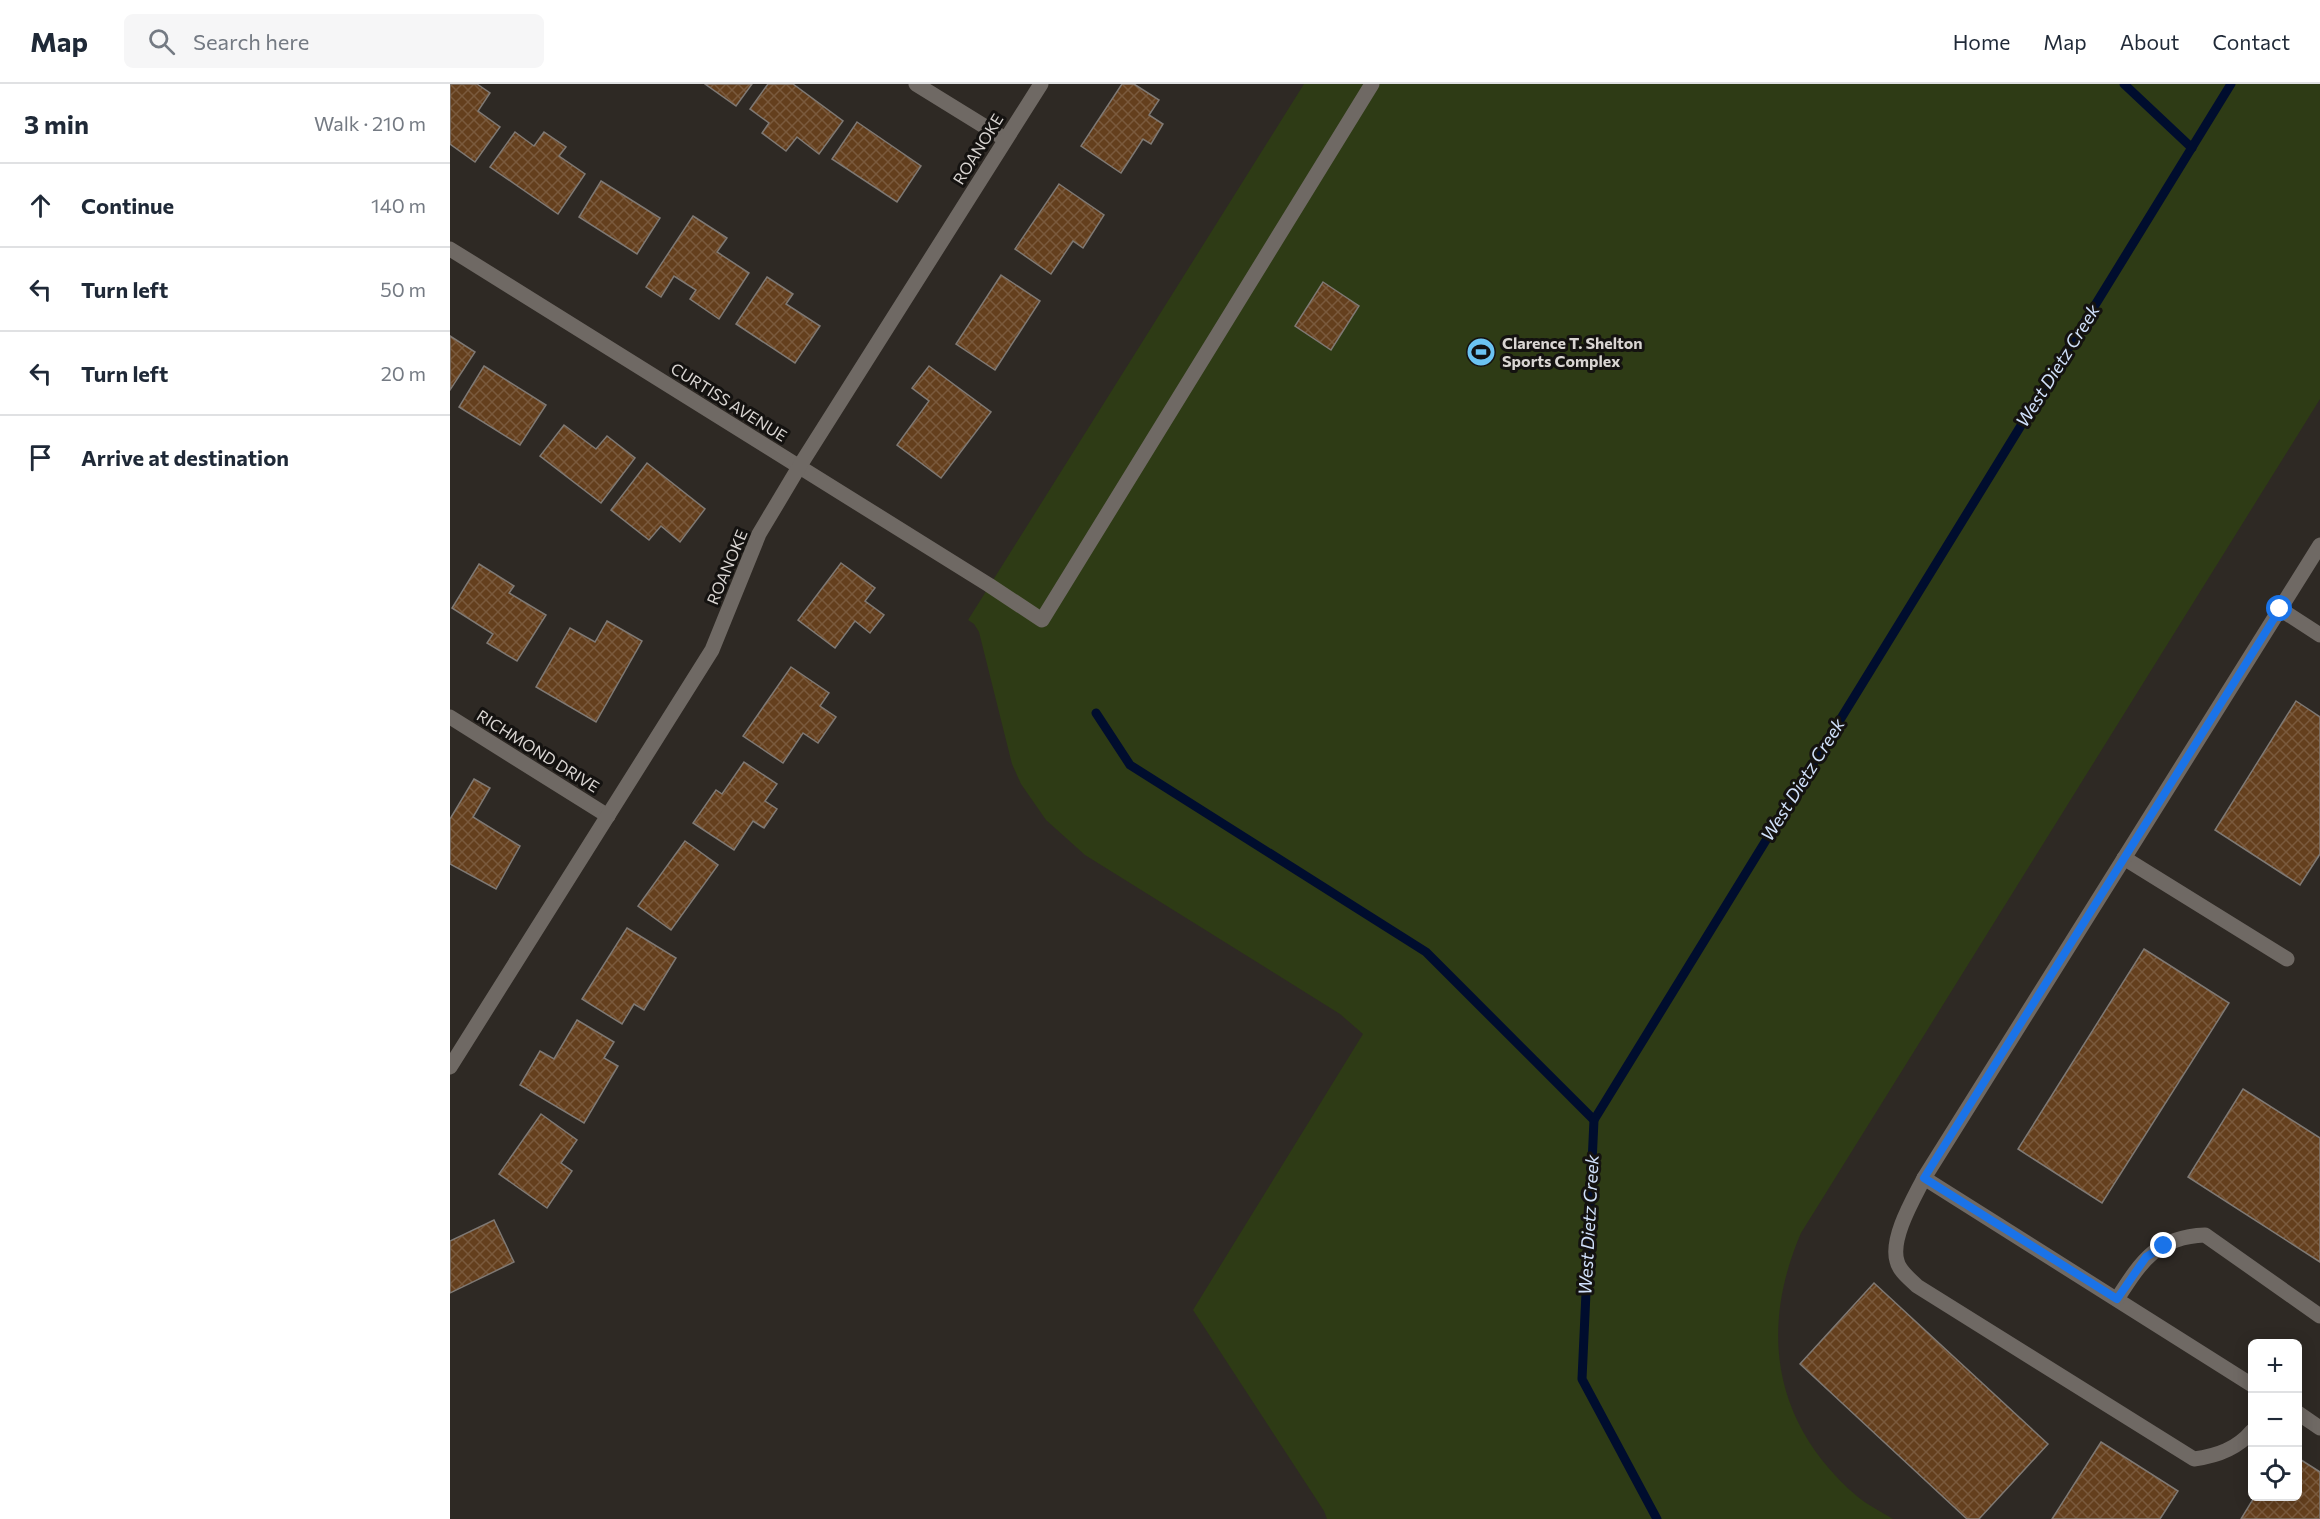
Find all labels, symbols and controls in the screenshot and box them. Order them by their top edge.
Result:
search box [124,14,544,68]
text: Map [30,24,88,58]
icon: search [145,25,178,58]
text: Search here [193,28,309,55]
text: Home [1953,29,2010,54]
text: Map [2043,29,2087,54]
text: About [2120,29,2179,54]
text: Contact [2212,29,2290,54]
text: 3 min [24,108,89,139]
street label: ROANOKE [948,110,1007,187]
text: Walk · 210 m [314,111,426,135]
icon: ahead [24,189,57,222]
text: Continue [81,192,174,219]
text: 140 m [371,193,426,217]
icon: left [24,273,57,306]
text: Turn left [81,276,168,303]
text: 50 m [380,277,426,301]
water label: West Dietz Creek [2011,299,2104,431]
place label: Clarence T. Shelton Sports Complex [1502,333,1643,370]
sports icon: Clarence T. Shelton Sports Complex [1465,336,1497,368]
icon: left [24,357,57,390]
street label: CURTISS AVENUE [668,358,791,445]
text: Turn left [81,360,168,387]
text: 20 m [381,361,426,385]
icon: arrive [24,441,57,474]
text: Arrive at destination [81,444,289,471]
street label: ROANOKE [702,527,751,607]
route start [2266,595,2292,621]
street label: RICHMOND DRIVE [474,705,603,796]
water label: West Dietz Creek [1756,713,1849,845]
water label: West Dietz Creek [1573,1153,1603,1296]
route end [2150,1232,2176,1258]
map controls [2248,1339,2302,1501]
button: + [2248,1339,2302,1393]
button: − [2248,1393,2302,1447]
button: locate [2248,1447,2302,1501]

